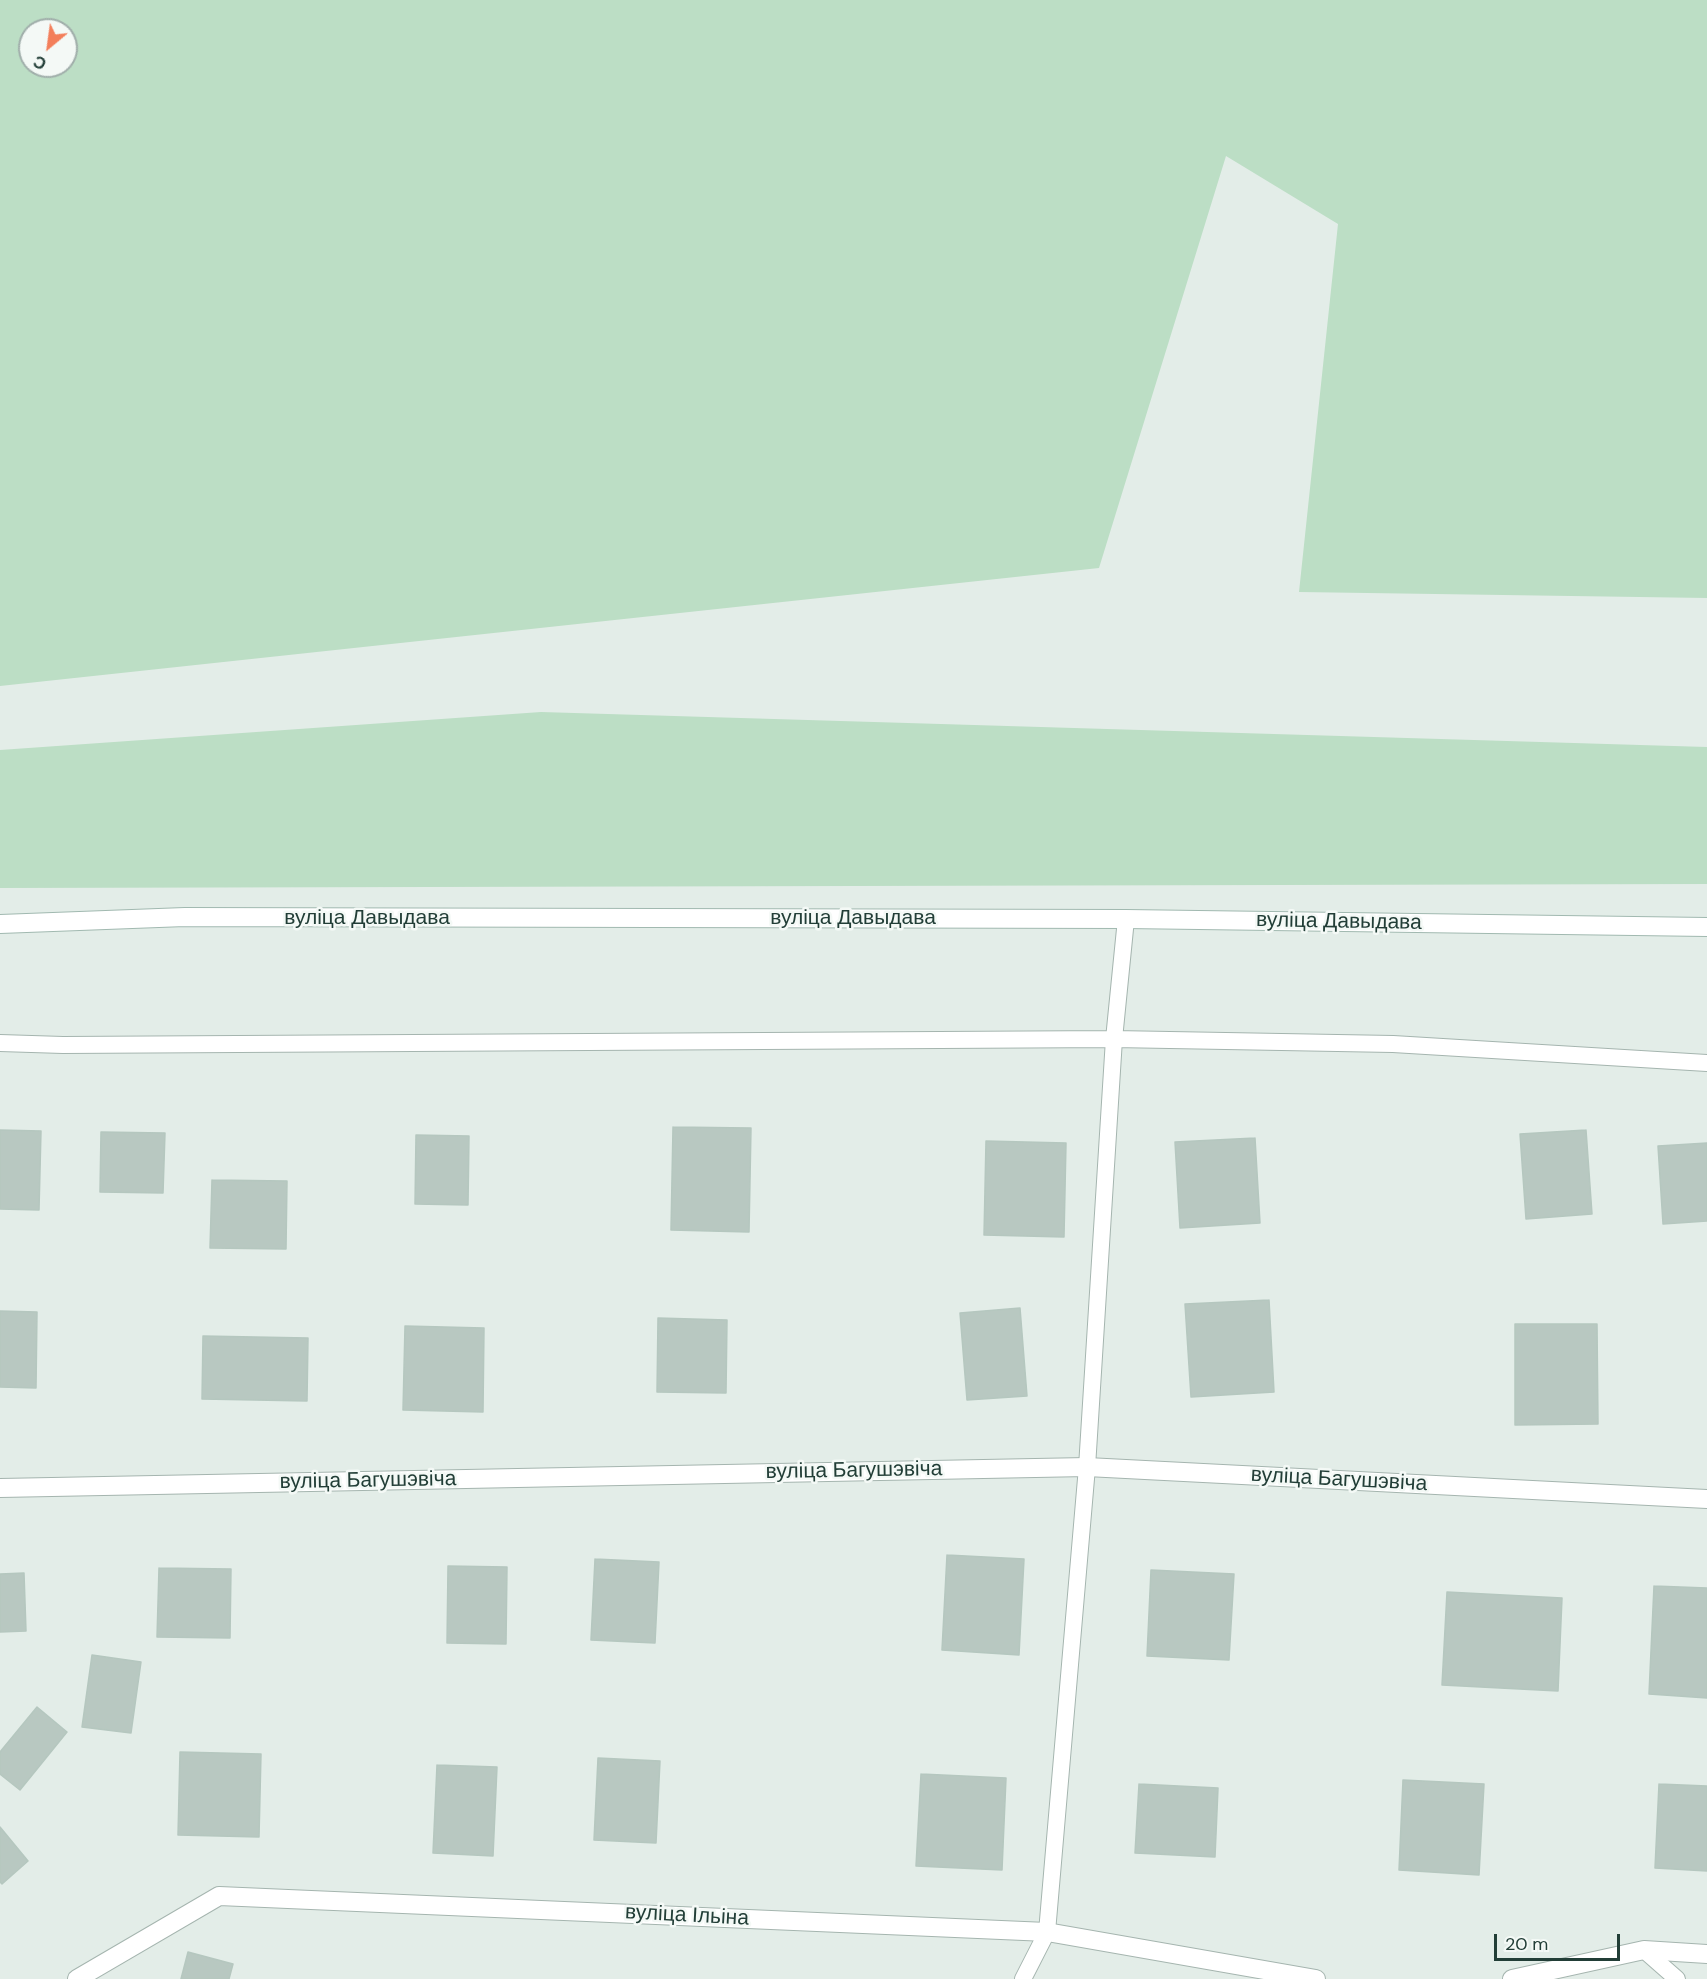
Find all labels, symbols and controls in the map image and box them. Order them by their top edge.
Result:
north arrow [18,18,78,78]
text: С [30,50,50,74]
street label: вуліца Давыдава [284,905,450,931]
street label: вуліца Давыдава [770,905,936,931]
street label: вуліца Давыдава [1256,908,1422,936]
street label: вуліца Багушэвіча [766,1457,942,1485]
street label: вуліца Багушэвіча [1250,1463,1428,1497]
street label: вуліца Багушэвіча [280,1467,456,1495]
street label: вуліца Ільіна [624,1900,750,1932]
scale bar [1497,1922,1623,1960]
text: 20 m [1505,1932,1548,1956]

